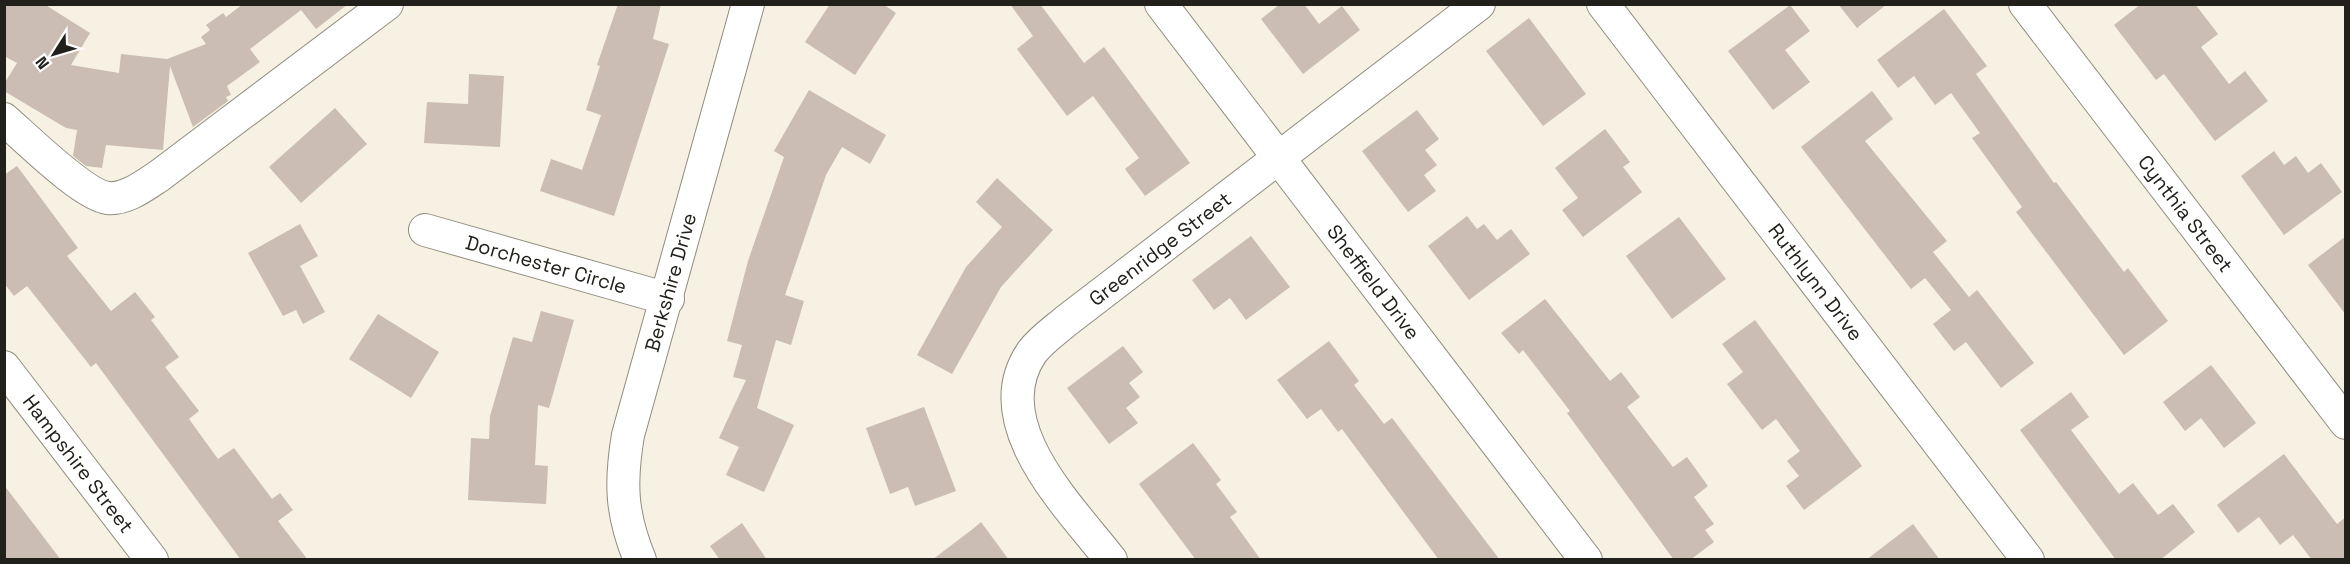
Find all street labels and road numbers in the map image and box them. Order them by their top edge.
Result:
street label: Cynthia Street [2132,150,2239,278]
street label: Greenridge Street [1084,186,1236,312]
street label: Berkshire Drive [639,210,702,355]
street label: Ruthlynn Drive [1762,218,1869,346]
street label: Sheffield Drive [1321,219,1426,345]
street label: Dorchester Circle [463,229,630,300]
street label: Hampshire Street [17,389,140,538]

